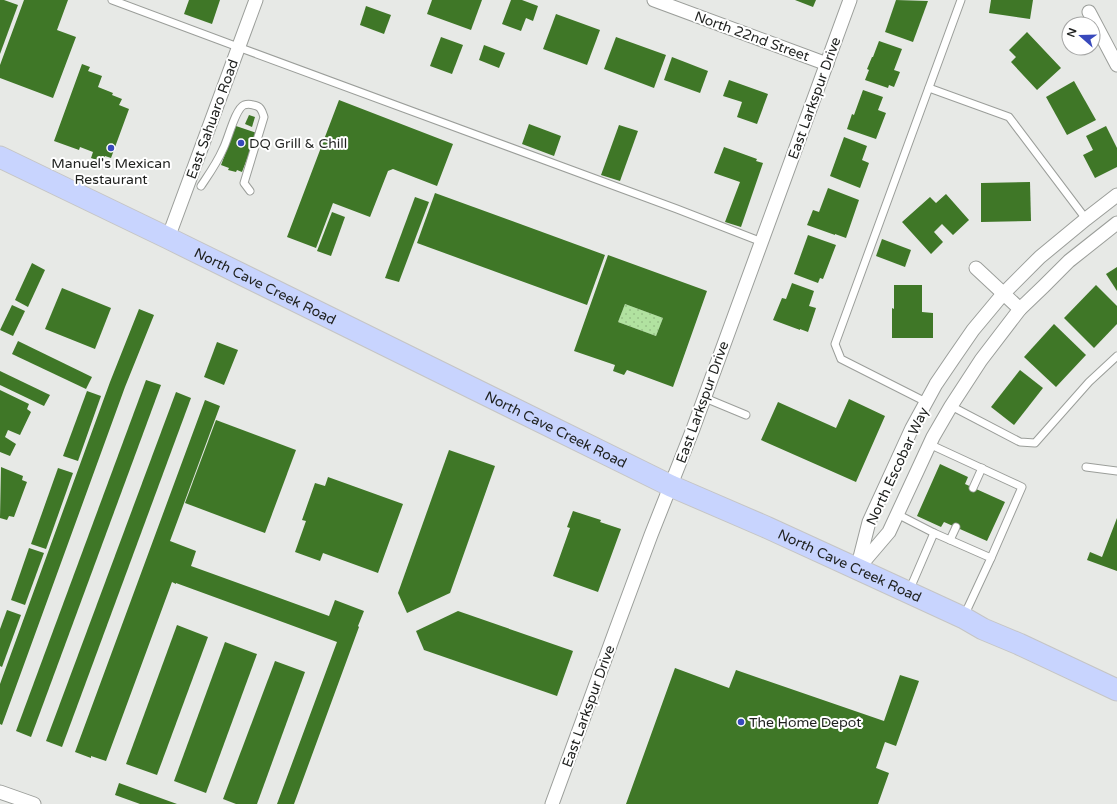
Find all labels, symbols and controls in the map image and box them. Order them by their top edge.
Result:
street label: North 22nd Street [692,8,812,65]
north arrow [1061,16,1101,56]
text: N [1064,26,1080,39]
street label: East Larkspur Drive [784,35,845,162]
street label: East Sahuaro Road [183,57,242,181]
place label: DQ Grill & Chill [249,135,347,152]
marker: DQ Grill & Chill [236,138,246,148]
marker: Manuel's Mexican Restaurant [106,143,116,153]
place label: Manuel's Mexican Restaurant [51,155,171,188]
street label: North Cave Creek Road [191,244,339,329]
street label: East Larkspur Drive [672,339,733,466]
street label: North Cave Creek Road [482,388,629,472]
street label: North Escobar Way [863,404,933,528]
street label: North Cave Creek Road [775,526,924,606]
street label: East Larkspur Drive [558,643,619,770]
place label: The Home Depot [749,714,862,731]
marker: The Home Depot [736,717,746,727]

